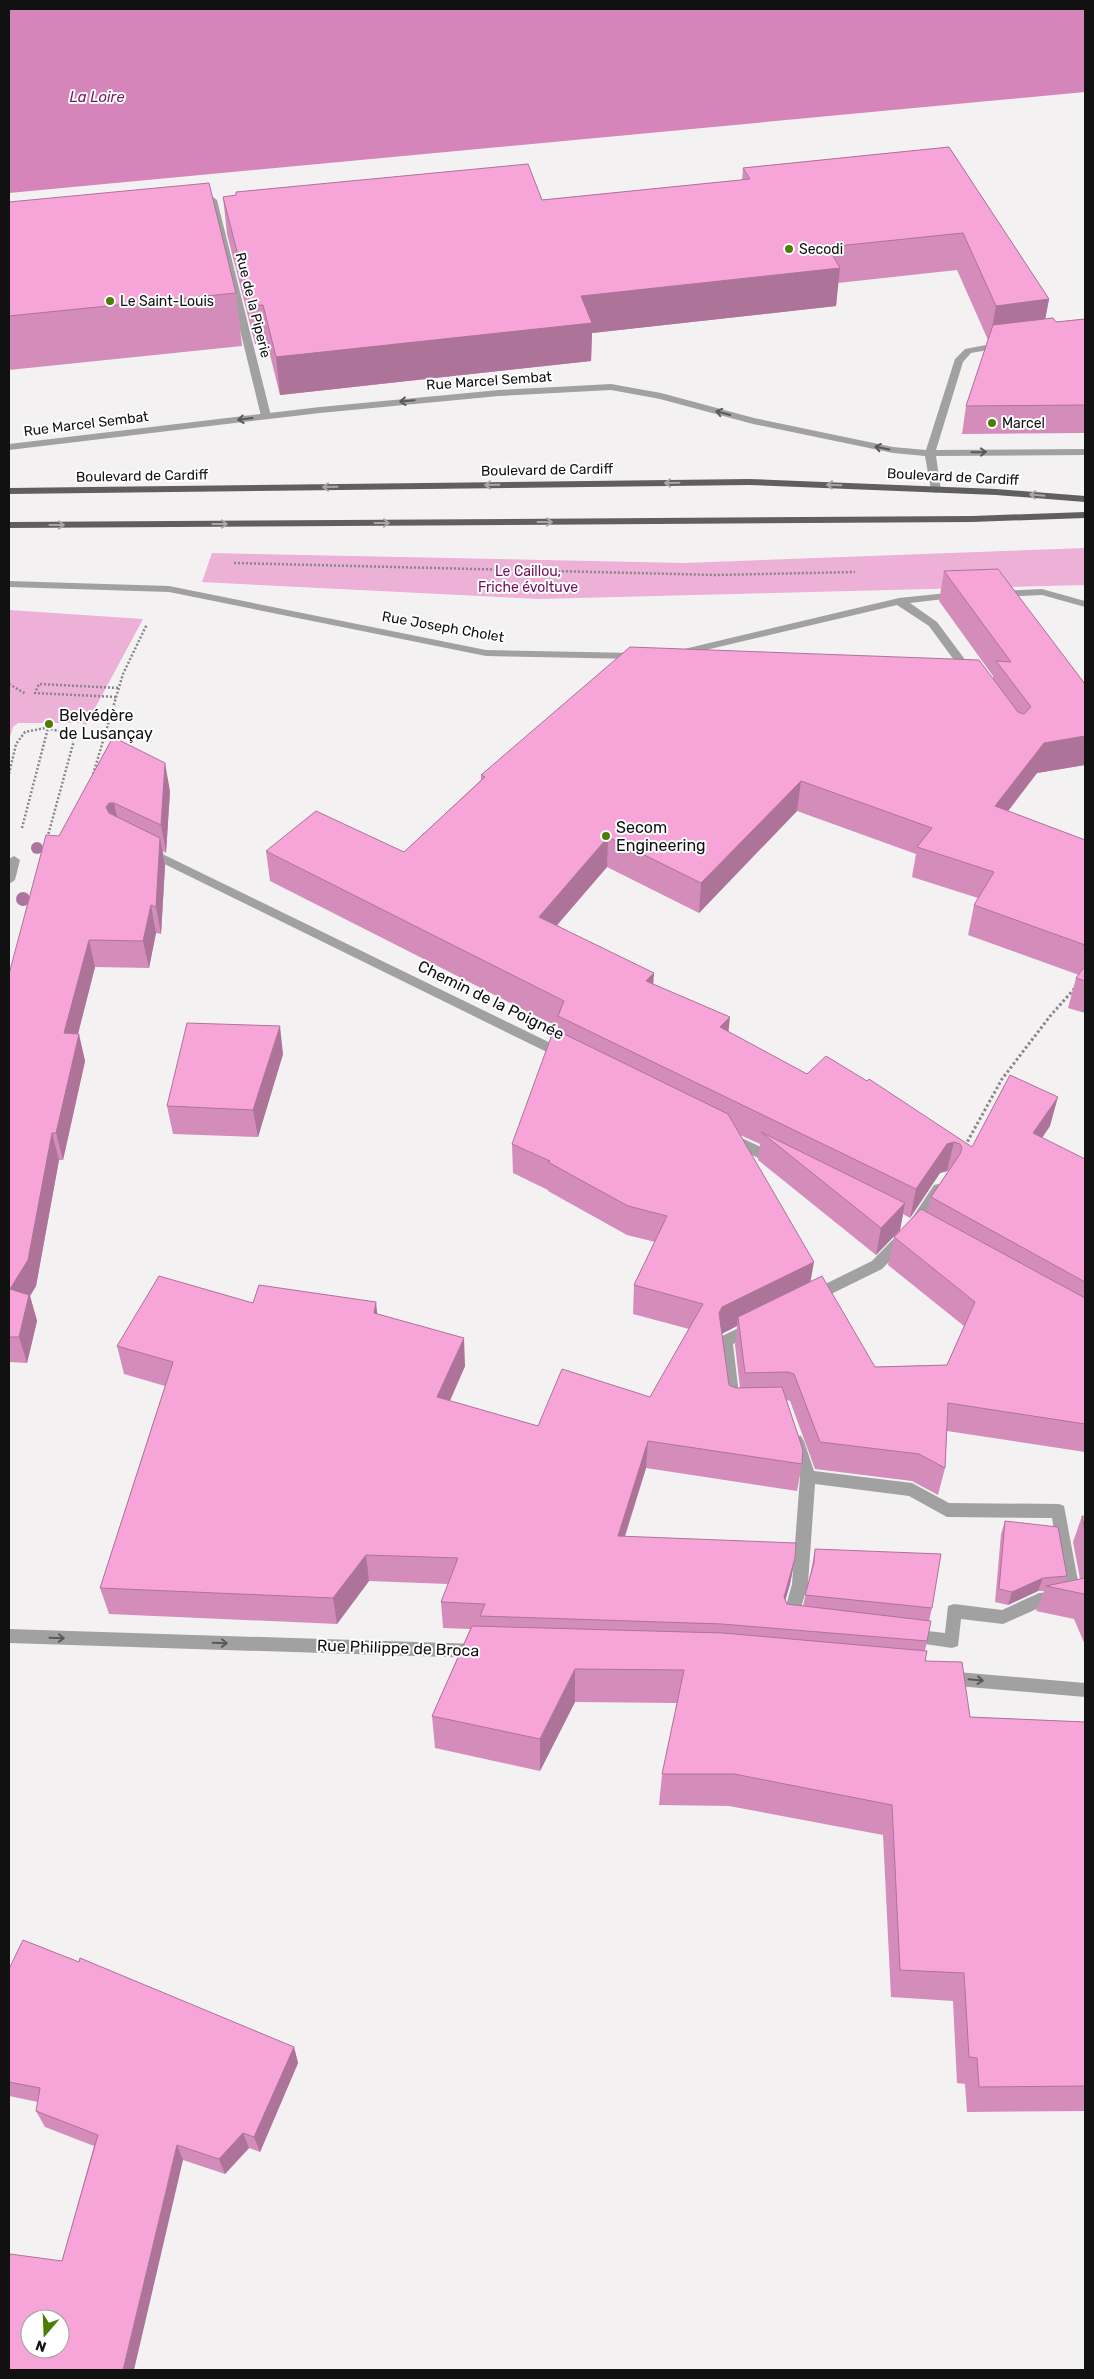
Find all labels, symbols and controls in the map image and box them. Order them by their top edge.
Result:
water label: La Loire [69,88,125,106]
place label: Secodi [799,241,843,258]
marker: Secodi [783,243,795,255]
street label: Rue de la Piperie [232,250,274,360]
place label: Le Saint-Louis [120,293,214,310]
marker: Le Saint-Louis [104,295,116,307]
street label: Rue Marcel Sembat [426,368,553,394]
one-way arrow [399,397,415,406]
street label: Rue Marcel Sembat [23,408,150,440]
one-way arrow [716,408,732,417]
one-way arrow [238,414,254,424]
place label: Marcel [1002,415,1045,432]
marker: Marcel [986,417,998,429]
one-way arrow [874,443,890,452]
one-way arrow [970,447,987,457]
street label: Boulevard de Cardiff [481,460,614,480]
street label: Boulevard de Cardiff [887,465,1020,489]
street label: Boulevard de Cardiff [76,466,209,486]
one-way arrow [664,478,680,487]
one-way arrow [484,480,500,490]
one-way arrow [827,481,843,490]
one-way arrow [322,482,338,492]
one-way arrow [1029,490,1045,500]
one-way arrow [536,517,553,527]
one-way arrow [374,518,390,528]
one-way arrow [212,519,228,529]
one-way arrow [49,520,65,530]
park label: Le Caillou, Friche évoltuve [478,563,578,596]
street label: Rue Joseph Cholet [381,608,506,646]
place label: Belvédère de Lusançay [59,706,153,743]
marker: Belvédère de Lusançay [43,718,55,730]
place label: Secom Engineering [616,818,706,855]
marker: Secom Engineering [600,830,612,842]
street label: Chemin de la Poignée [415,956,567,1044]
one-way arrow [49,1633,65,1642]
street label: Rue Philippe de Broca [316,1636,480,1660]
one-way arrow [212,1638,228,1647]
one-way arrow [968,1676,984,1685]
north arrow [20,2309,70,2359]
text: N [33,2336,48,2355]

